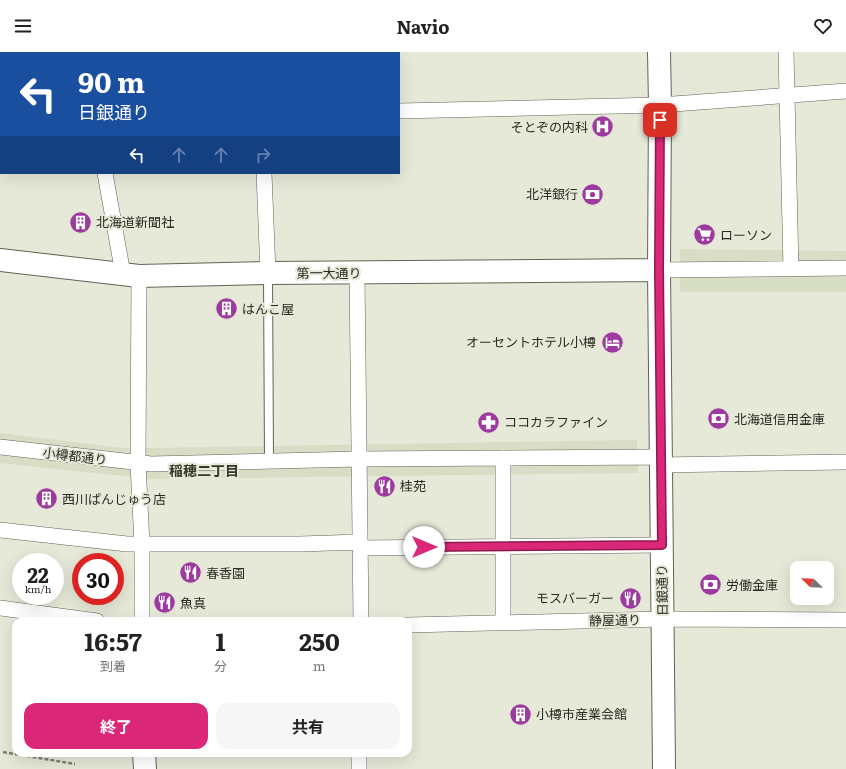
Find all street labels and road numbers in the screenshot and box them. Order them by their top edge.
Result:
street label: 第一大通り [296,263,362,282]
street label: 小樽都通り [42,442,108,469]
street label: 日銀通り [652,564,671,616]
street label: 静屋通り [589,610,641,629]

